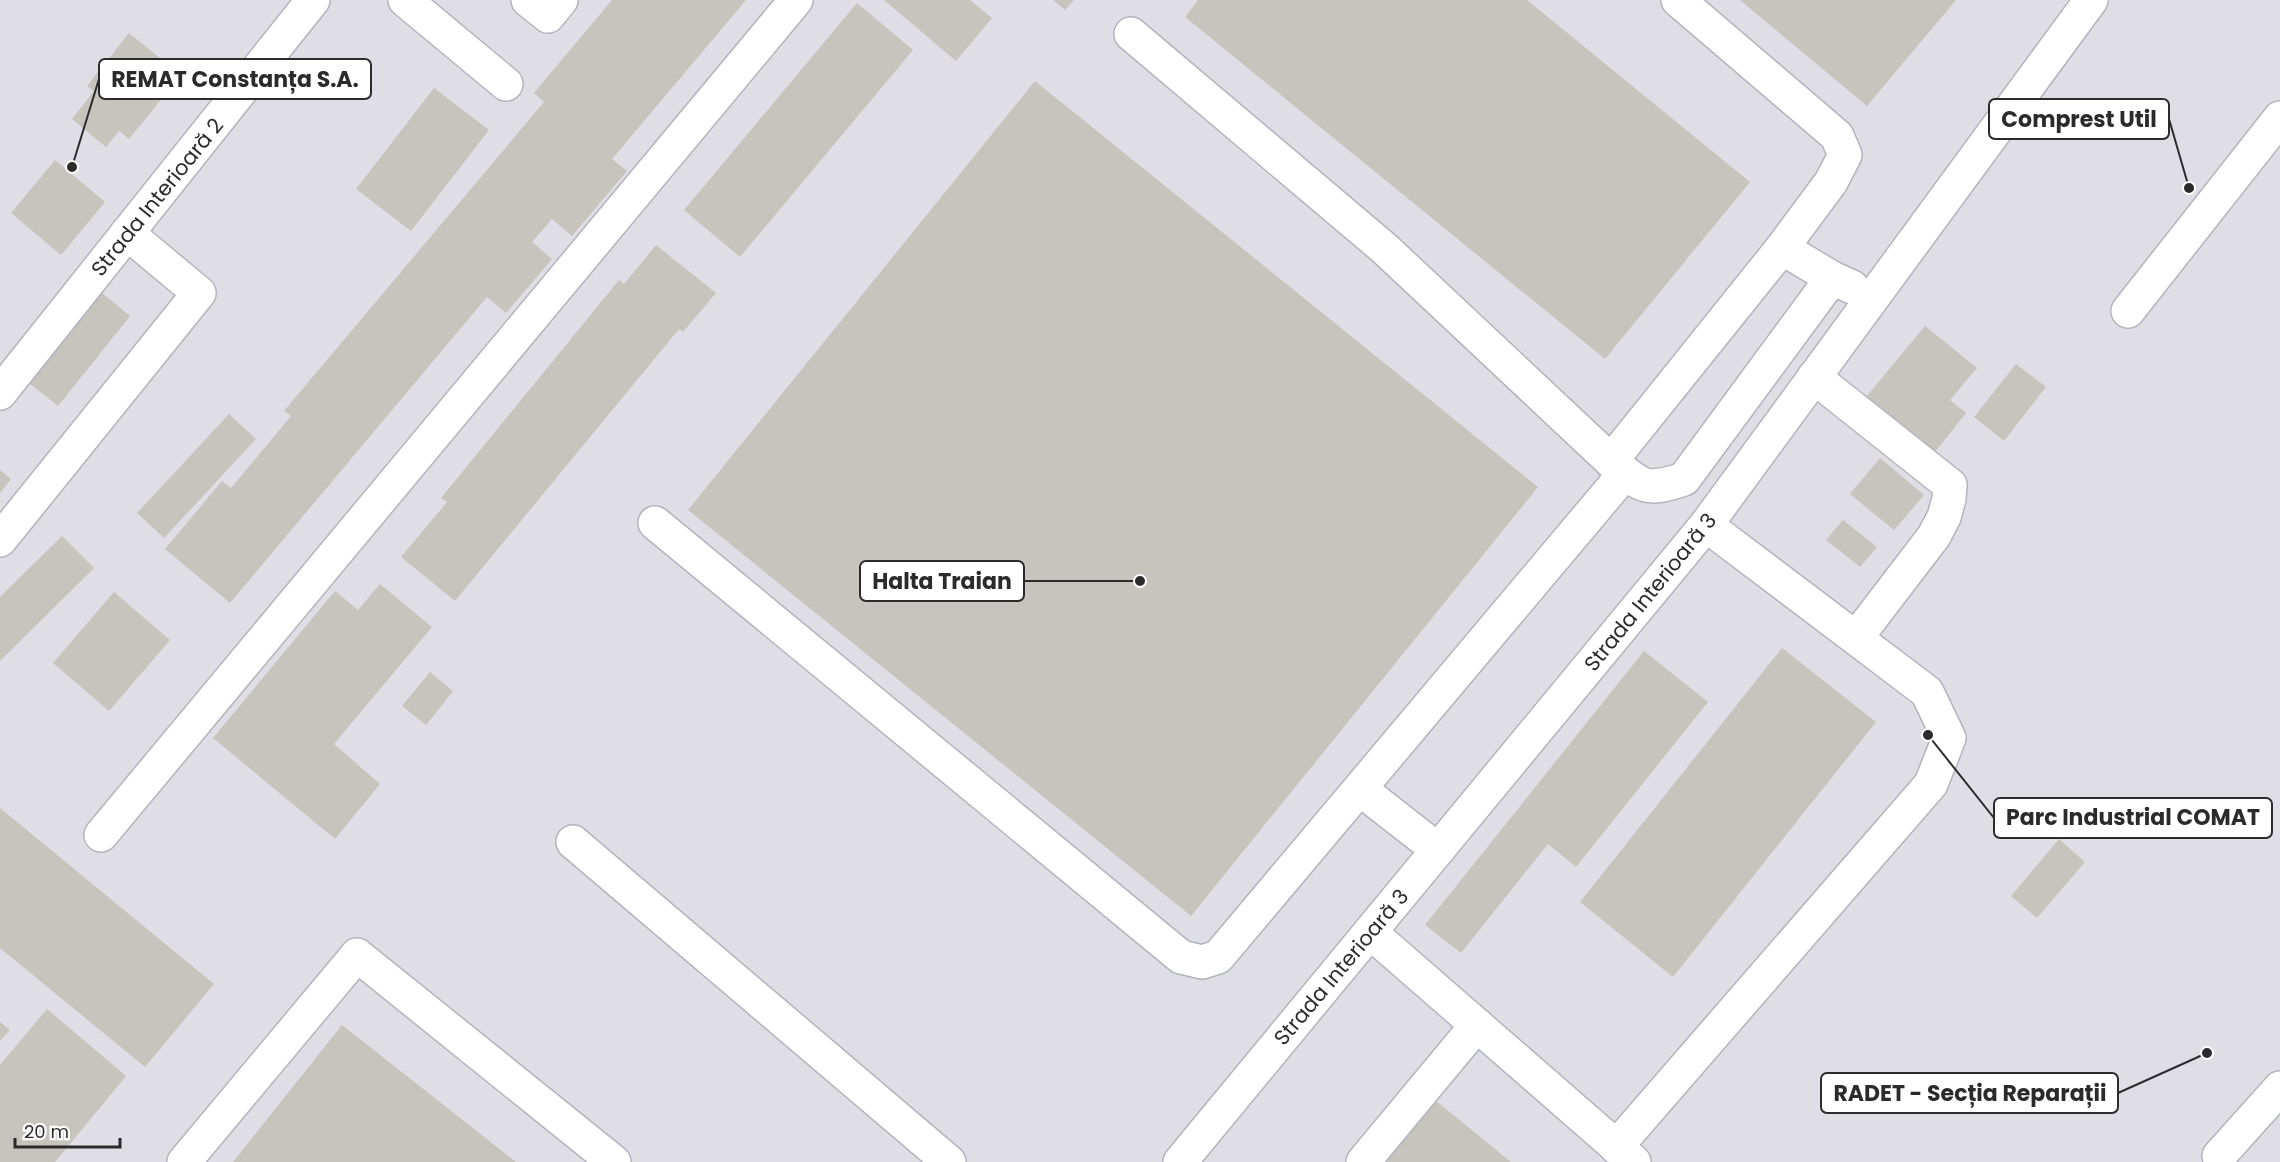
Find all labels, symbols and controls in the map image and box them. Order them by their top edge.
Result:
callout: REMAT Constanța S.A. [99,59,371,99]
text: REMAT Constanța S.A. [111,64,359,95]
callout: Comprest Util [1989,99,2169,139]
text: Comprest Util [2001,104,2157,135]
street label: Strada Interioară 2 [84,112,230,282]
street label: Strada Interioară 3 [1577,507,1723,677]
callout: Halta Traian [860,561,1024,601]
text: Halta Traian [872,566,1012,597]
callout: Parc Industrial COMAT [1994,798,2272,838]
text: Parc Industrial COMAT [2006,802,2260,833]
street label: Strada Interioară 3 [1267,883,1415,1051]
callout: RADET - Secția Reparații [1821,1073,2118,1113]
text: RADET - Secția Reparații [1834,1078,2107,1109]
scale bar [15,1111,120,1149]
text: 20 m [24,1119,69,1144]

